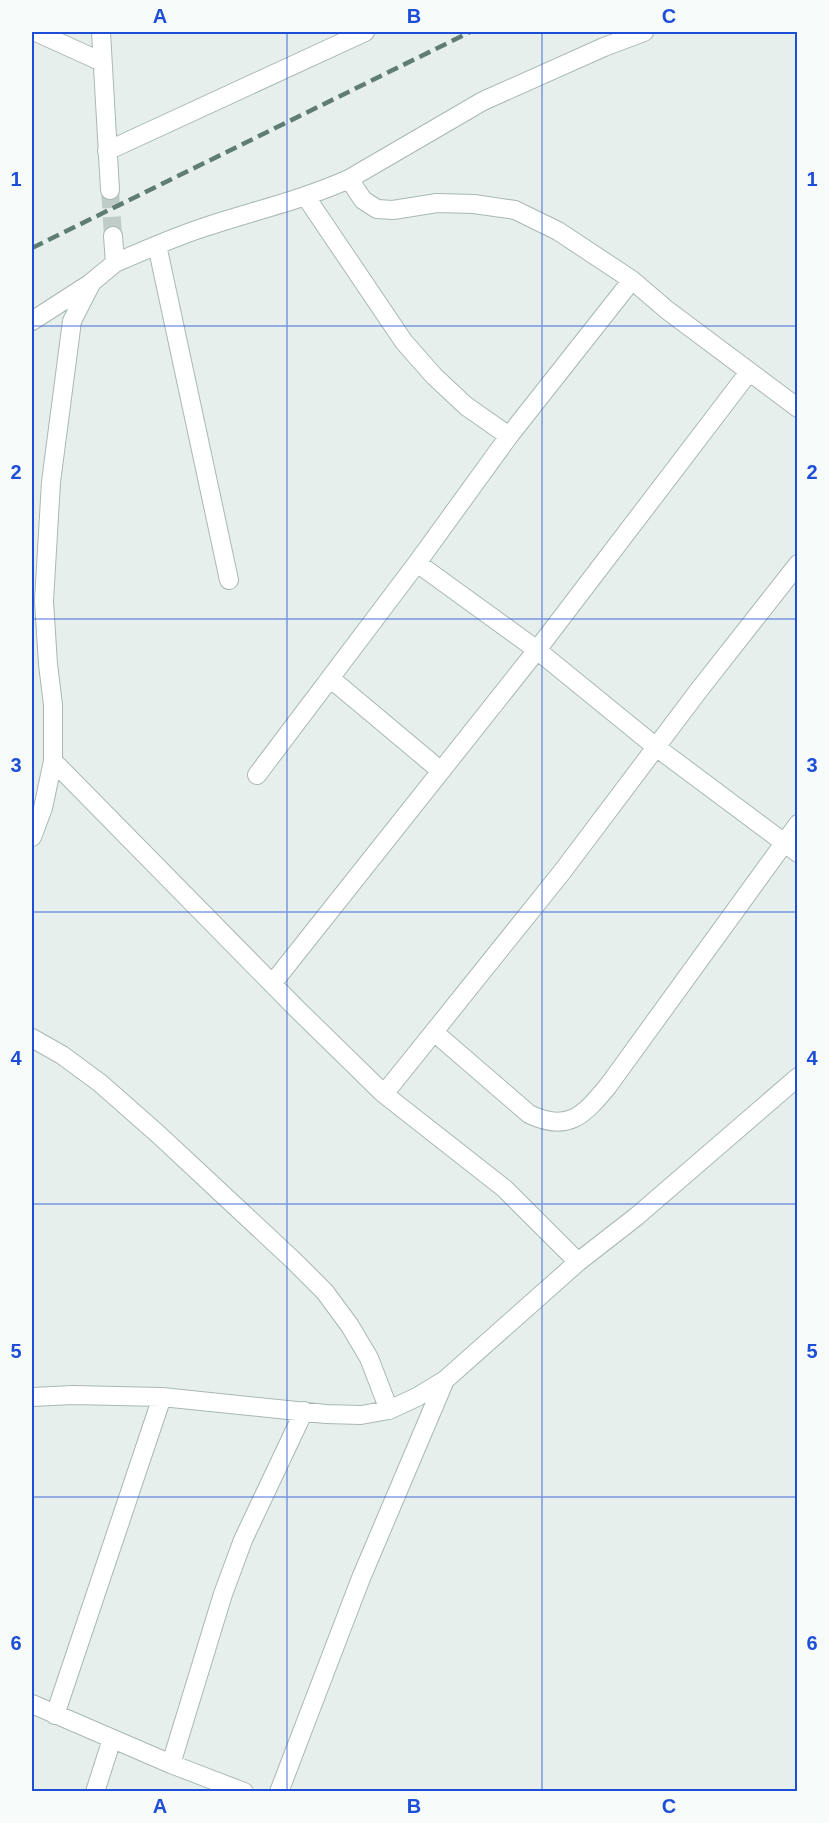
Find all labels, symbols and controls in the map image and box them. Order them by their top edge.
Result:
text: A [153,5,167,27]
text: B [407,5,421,27]
text: C [662,5,676,27]
text: 1 [10,168,22,190]
text: 1 [806,168,818,190]
text: 2 [10,461,22,483]
text: 2 [806,461,818,483]
text: 3 [10,754,22,776]
text: 3 [806,754,818,776]
text: 4 [10,1047,22,1069]
text: 4 [806,1047,818,1069]
text: 5 [10,1340,22,1362]
text: 5 [806,1340,818,1362]
text: 6 [10,1632,22,1654]
text: 6 [806,1632,818,1654]
text: A [153,1795,167,1817]
text: B [407,1795,421,1817]
text: C [662,1795,676,1817]

